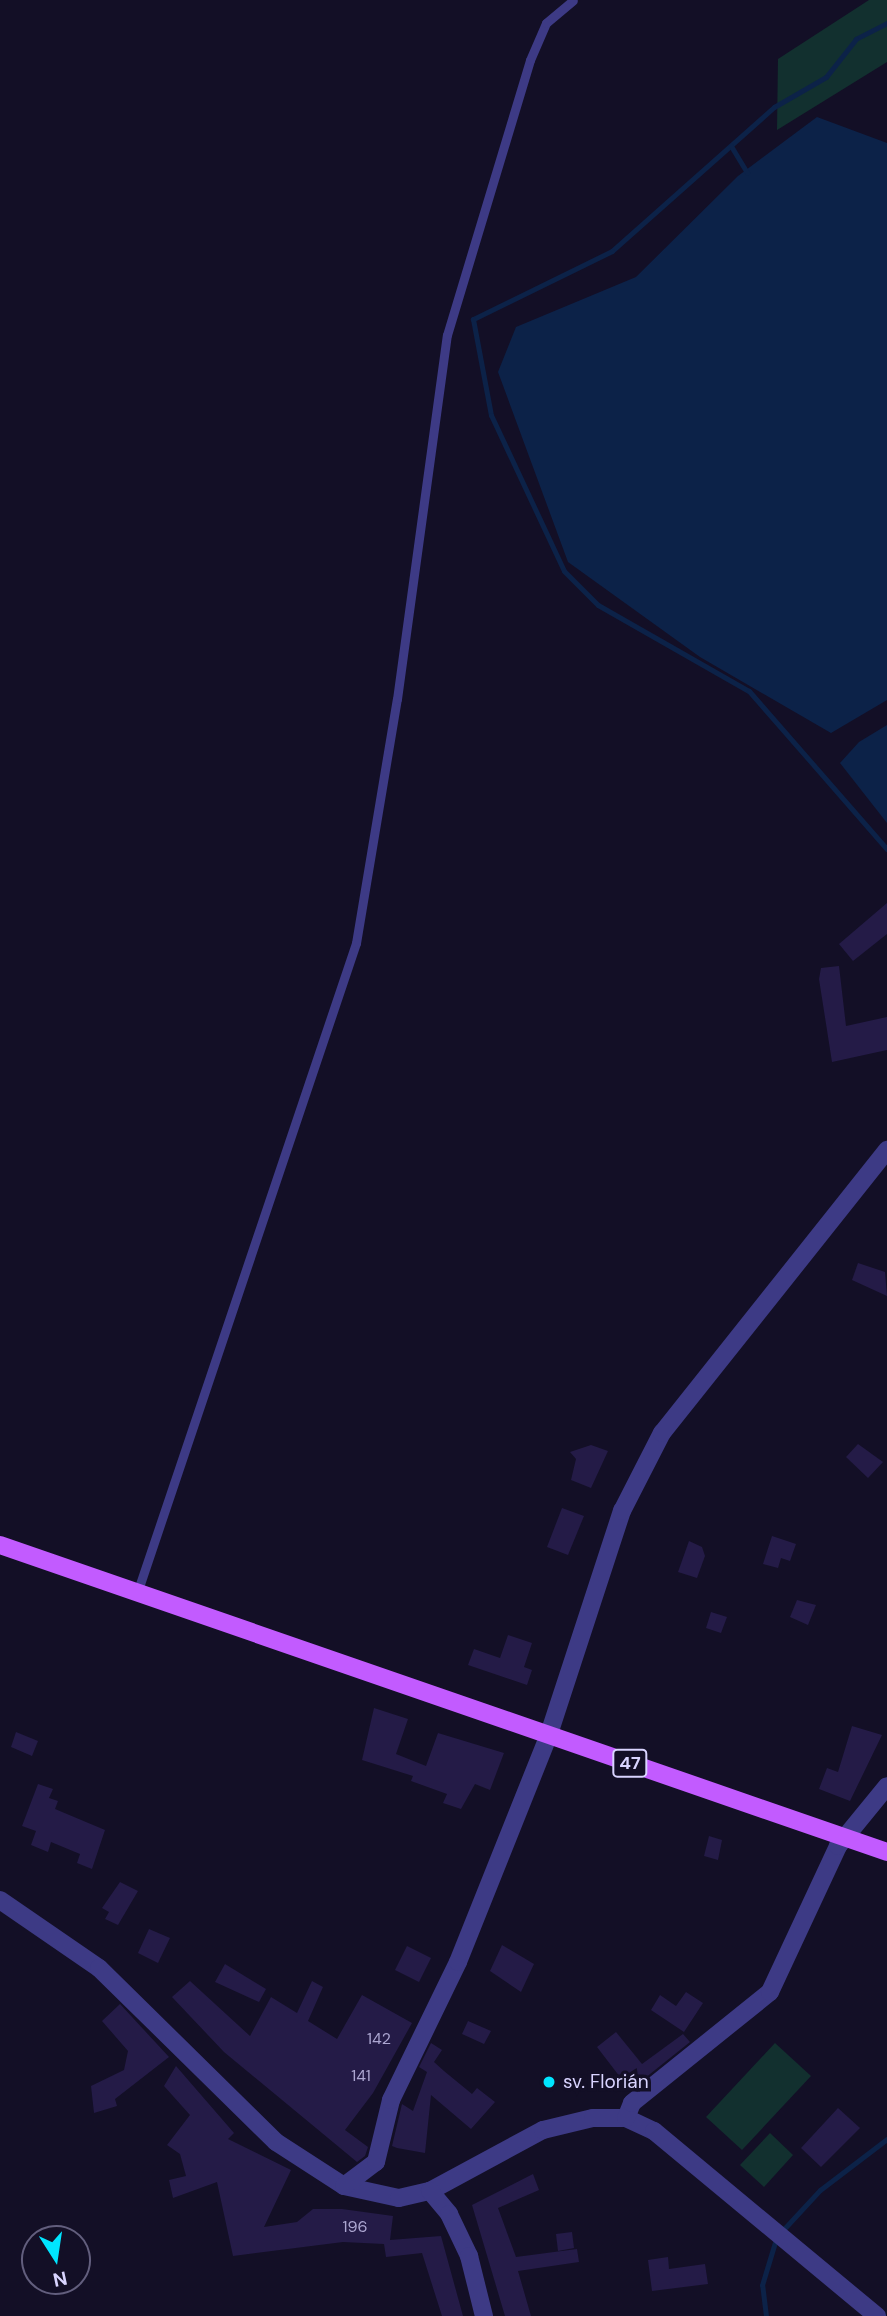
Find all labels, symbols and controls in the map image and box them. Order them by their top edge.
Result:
road number: 47 [611,1748,649,1778]
house number: 142 [367,2029,391,2049]
house number: 141 [351,2066,371,2086]
place label: sv. Florián [563,2071,649,2093]
marker: sv. Florián [541,2074,557,2090]
house number: 196 [342,2217,368,2237]
north arrow [21,2225,91,2295]
text: N [51,2265,69,2293]

